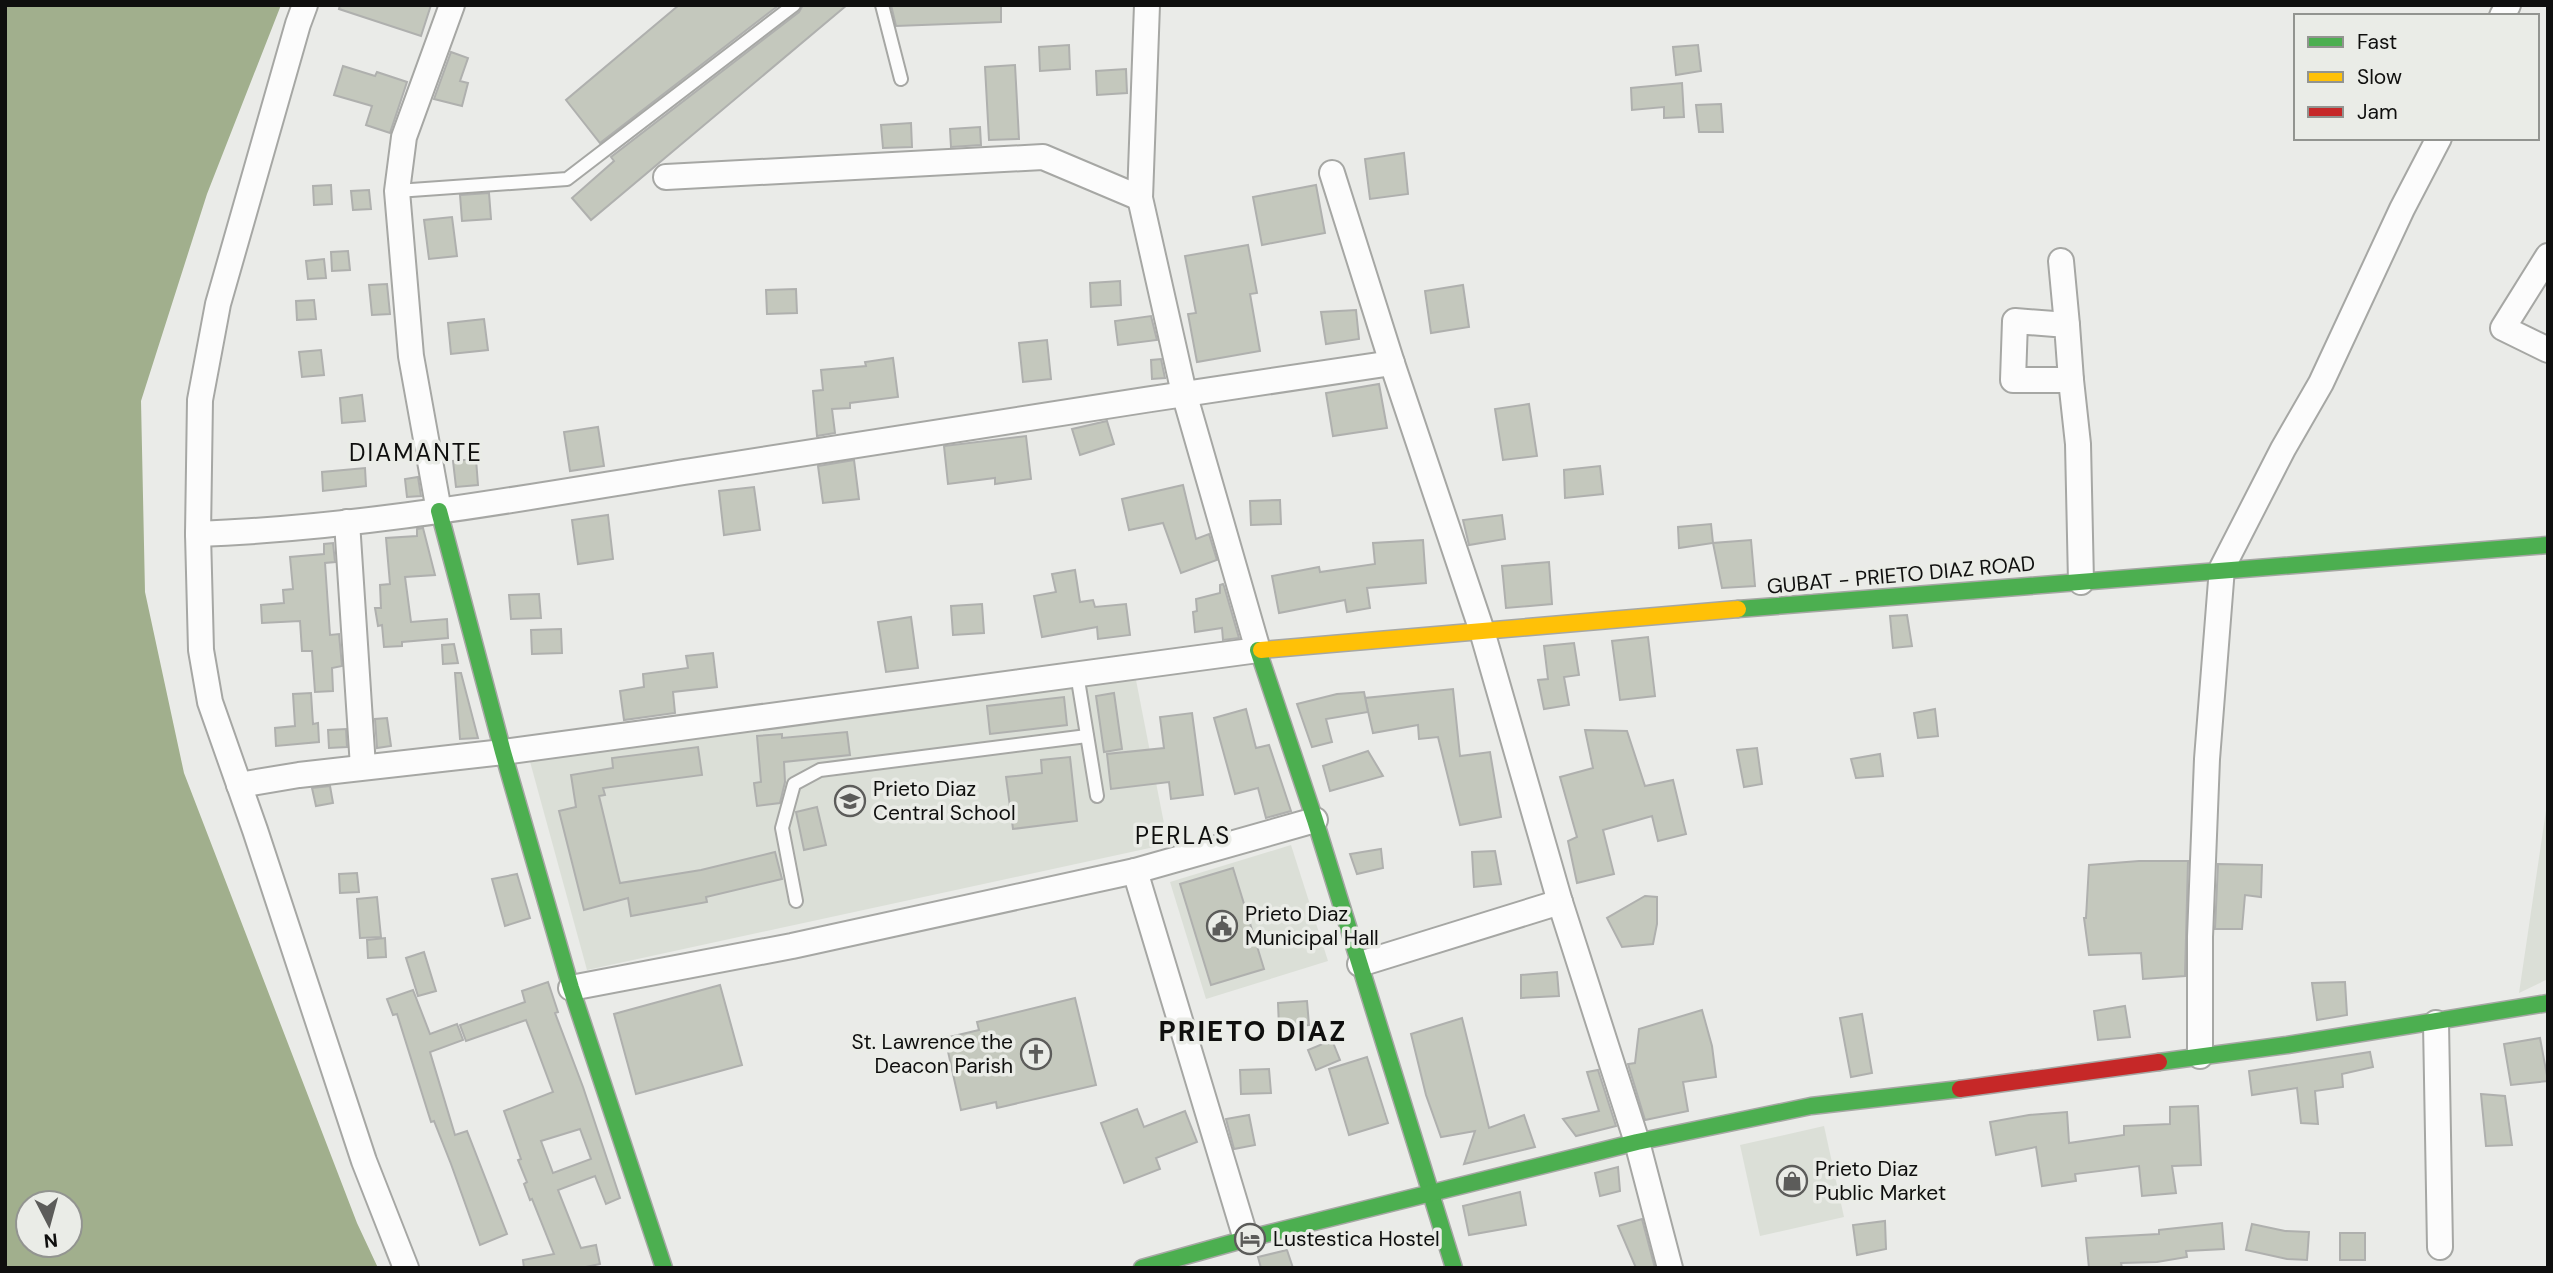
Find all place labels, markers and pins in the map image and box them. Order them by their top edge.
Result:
place label: Prieto Diaz Central School [873,775,1016,827]
school or university icon: Prieto Diaz Central School [833,784,867,818]
place label: Prieto Diaz Municipal Hall [1245,900,1379,952]
public building icon: Prieto Diaz Municipal Hall [1205,909,1239,943]
place label: St. Lawrence the Deacon Parish [851,1028,1013,1080]
church icon: St. Lawrence the Deacon Parish [1019,1037,1053,1071]
place label: Prieto Diaz Public Market [1815,1155,1946,1207]
shop icon: Prieto Diaz Public Market [1775,1164,1809,1198]
hotel icon: Lustestica Hostel [1233,1222,1267,1256]
place label: Lustestica Hostel [1273,1225,1440,1253]

